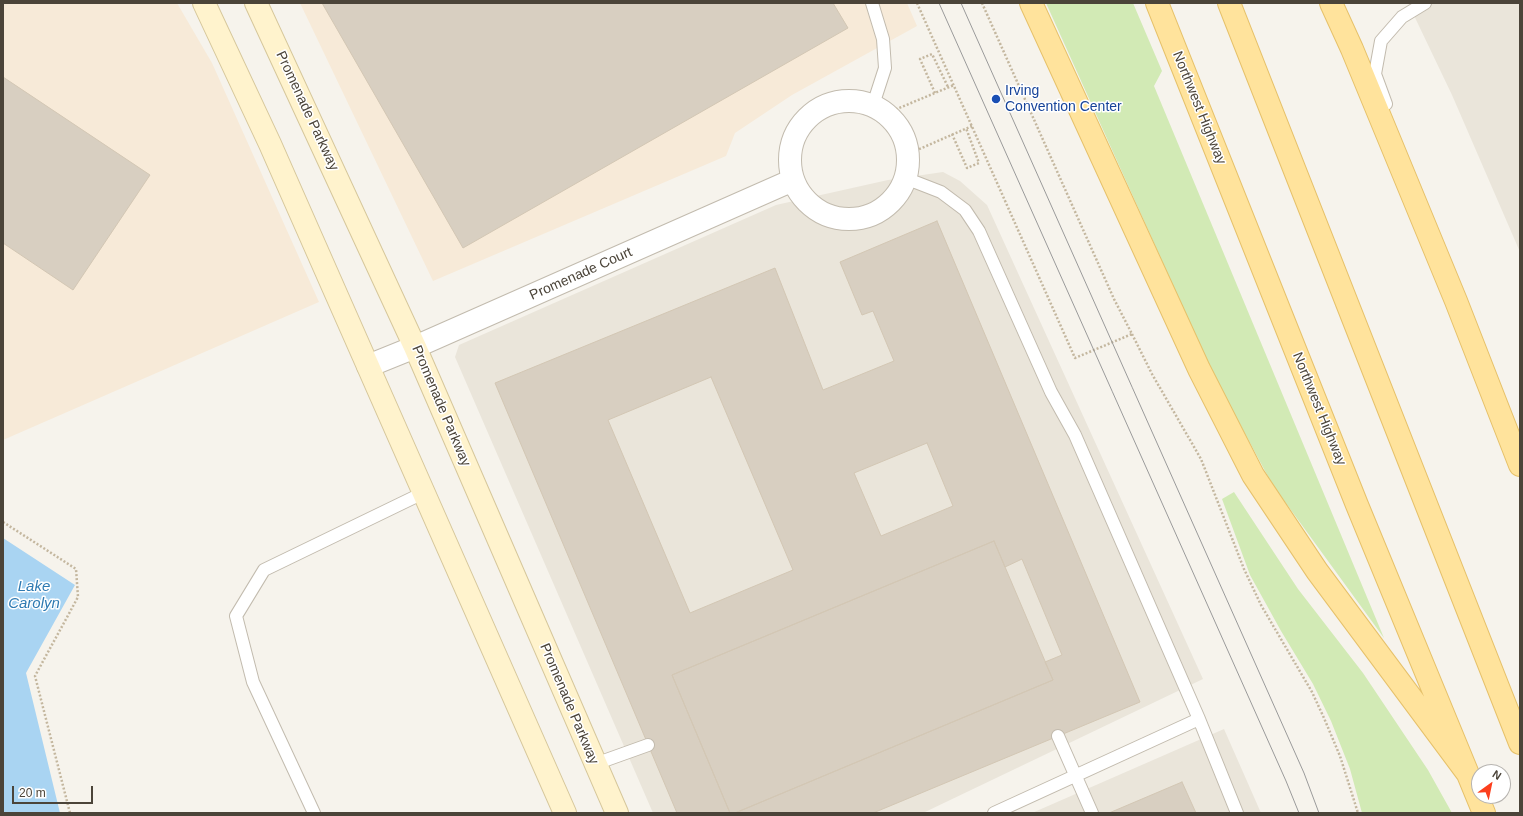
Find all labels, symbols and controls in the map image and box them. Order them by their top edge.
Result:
street label: Promenade Parkway [272,49,342,173]
street label: Northwest Highway [1169,49,1229,167]
place label: Irving Convention Center [1005,83,1122,116]
marker: Irving Convention Center [990,93,1002,105]
street label: Promenade Court [527,244,635,304]
street label: Promenade Parkway [408,343,474,469]
street label: Northwest Highway [1289,350,1349,468]
water label: Lake Carolyn [8,578,60,613]
street label: Promenade Parkway [536,641,602,767]
north arrow [1471,764,1511,804]
text: N [1490,768,1504,782]
scale bar [14,778,95,804]
text: 20 m [19,786,46,800]

